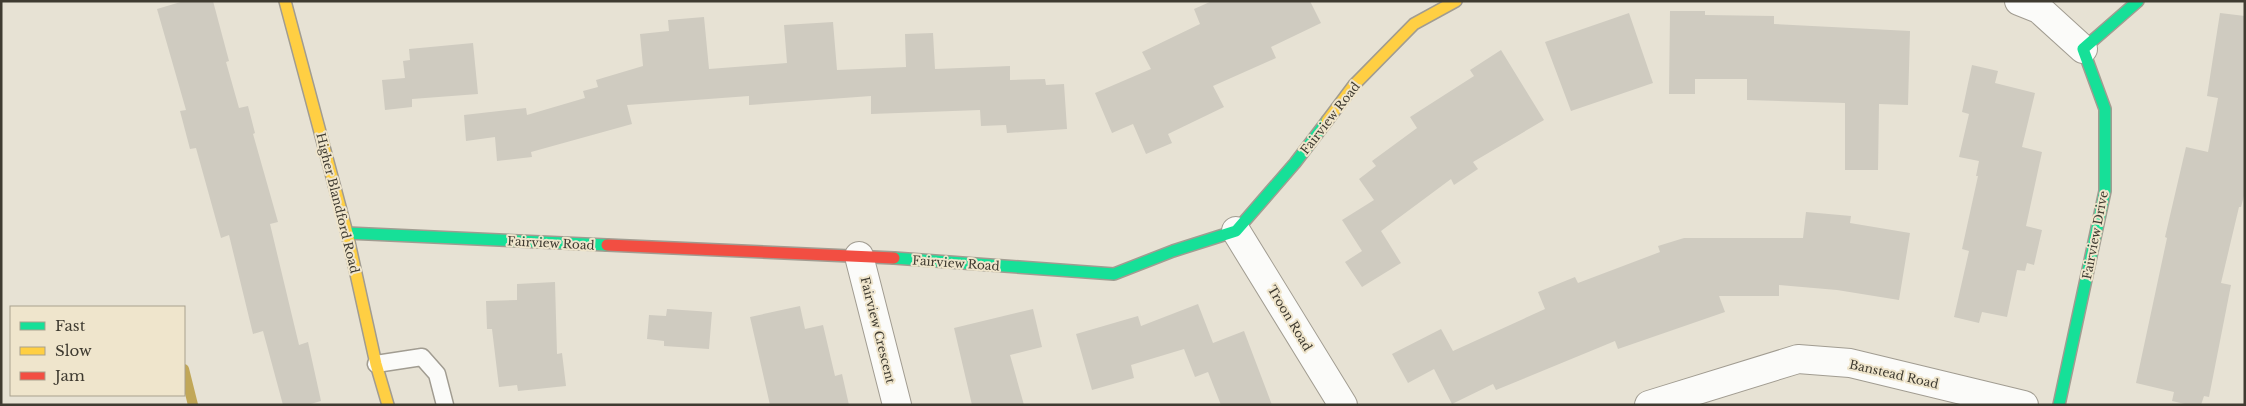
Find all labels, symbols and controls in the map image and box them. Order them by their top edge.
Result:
street label: Fairview Road [1297,79,1363,157]
street label: Higher Blandford Road [313,131,363,275]
street label: Fairview Drive [2079,189,2111,281]
street label: Fairview Road [507,233,595,253]
street label: Fairview Road [912,252,1000,274]
street label: Fairview Crescent [858,275,899,385]
street label: Troon Road [1265,283,1315,353]
legend [10,306,185,396]
text: Fast [55,316,86,335]
text: Slow [55,341,92,360]
street label: Banstead Road [1848,356,1940,392]
text: Jam [53,366,85,385]

